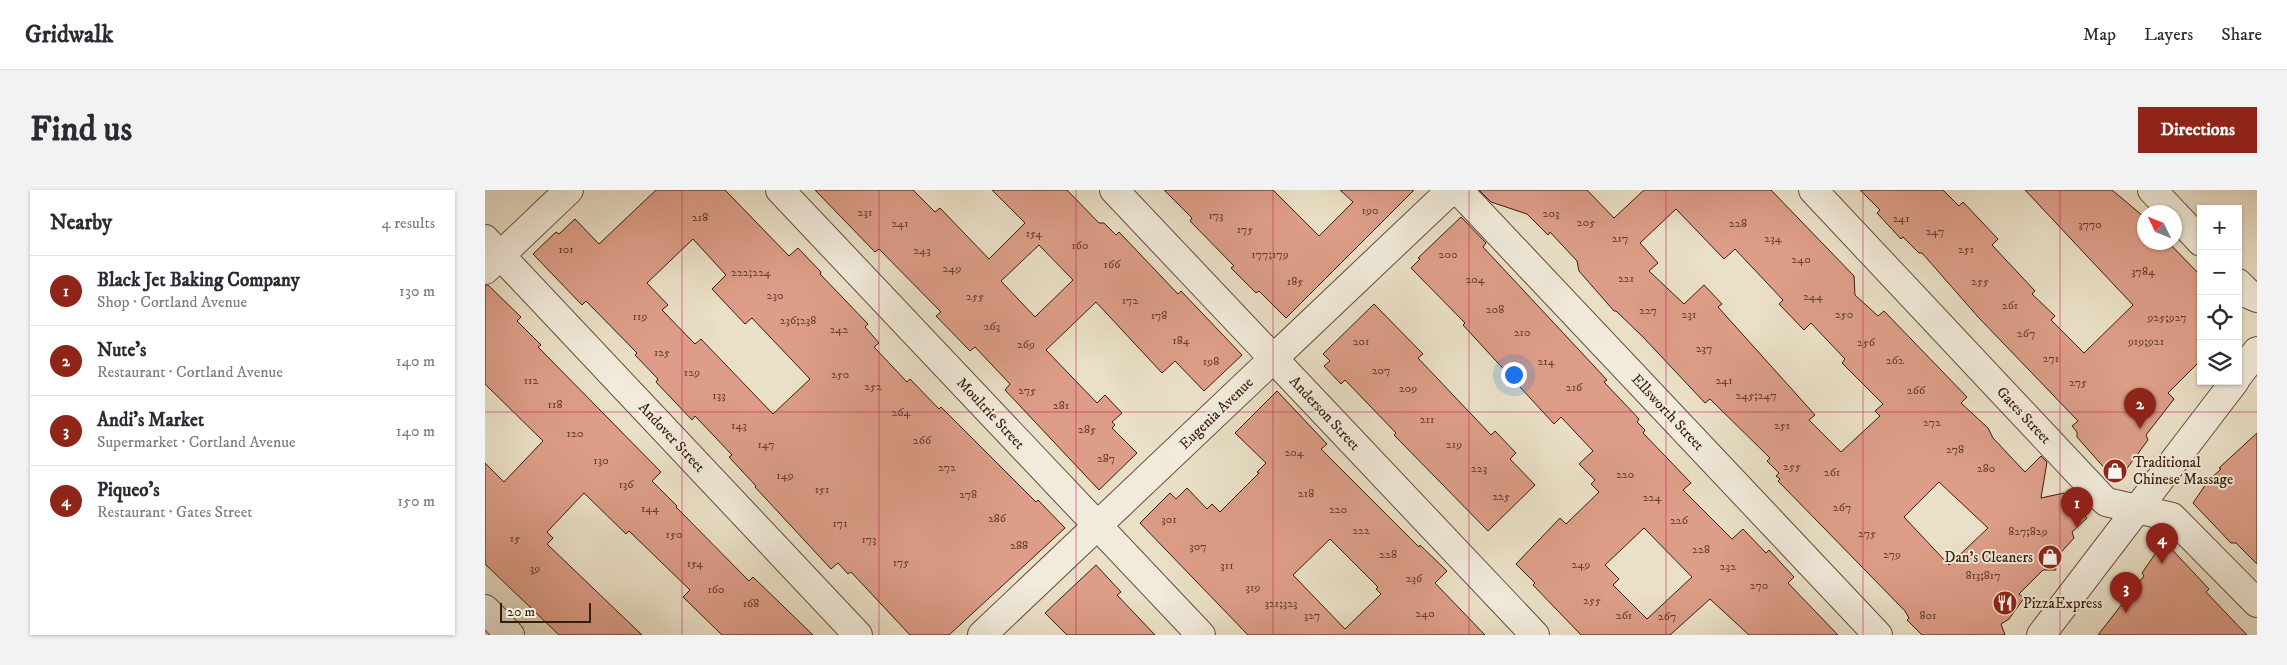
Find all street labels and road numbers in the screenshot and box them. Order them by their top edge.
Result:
street label: Ellsworth Street [1627,370,1708,455]
street label: Anderson Street [1285,372,1364,455]
street label: Moultrie Street [952,373,1029,453]
street label: Eugenia Avenue [1175,373,1257,454]
street label: Gates Street [1992,383,2055,448]
street label: Andover Street [634,398,709,477]

